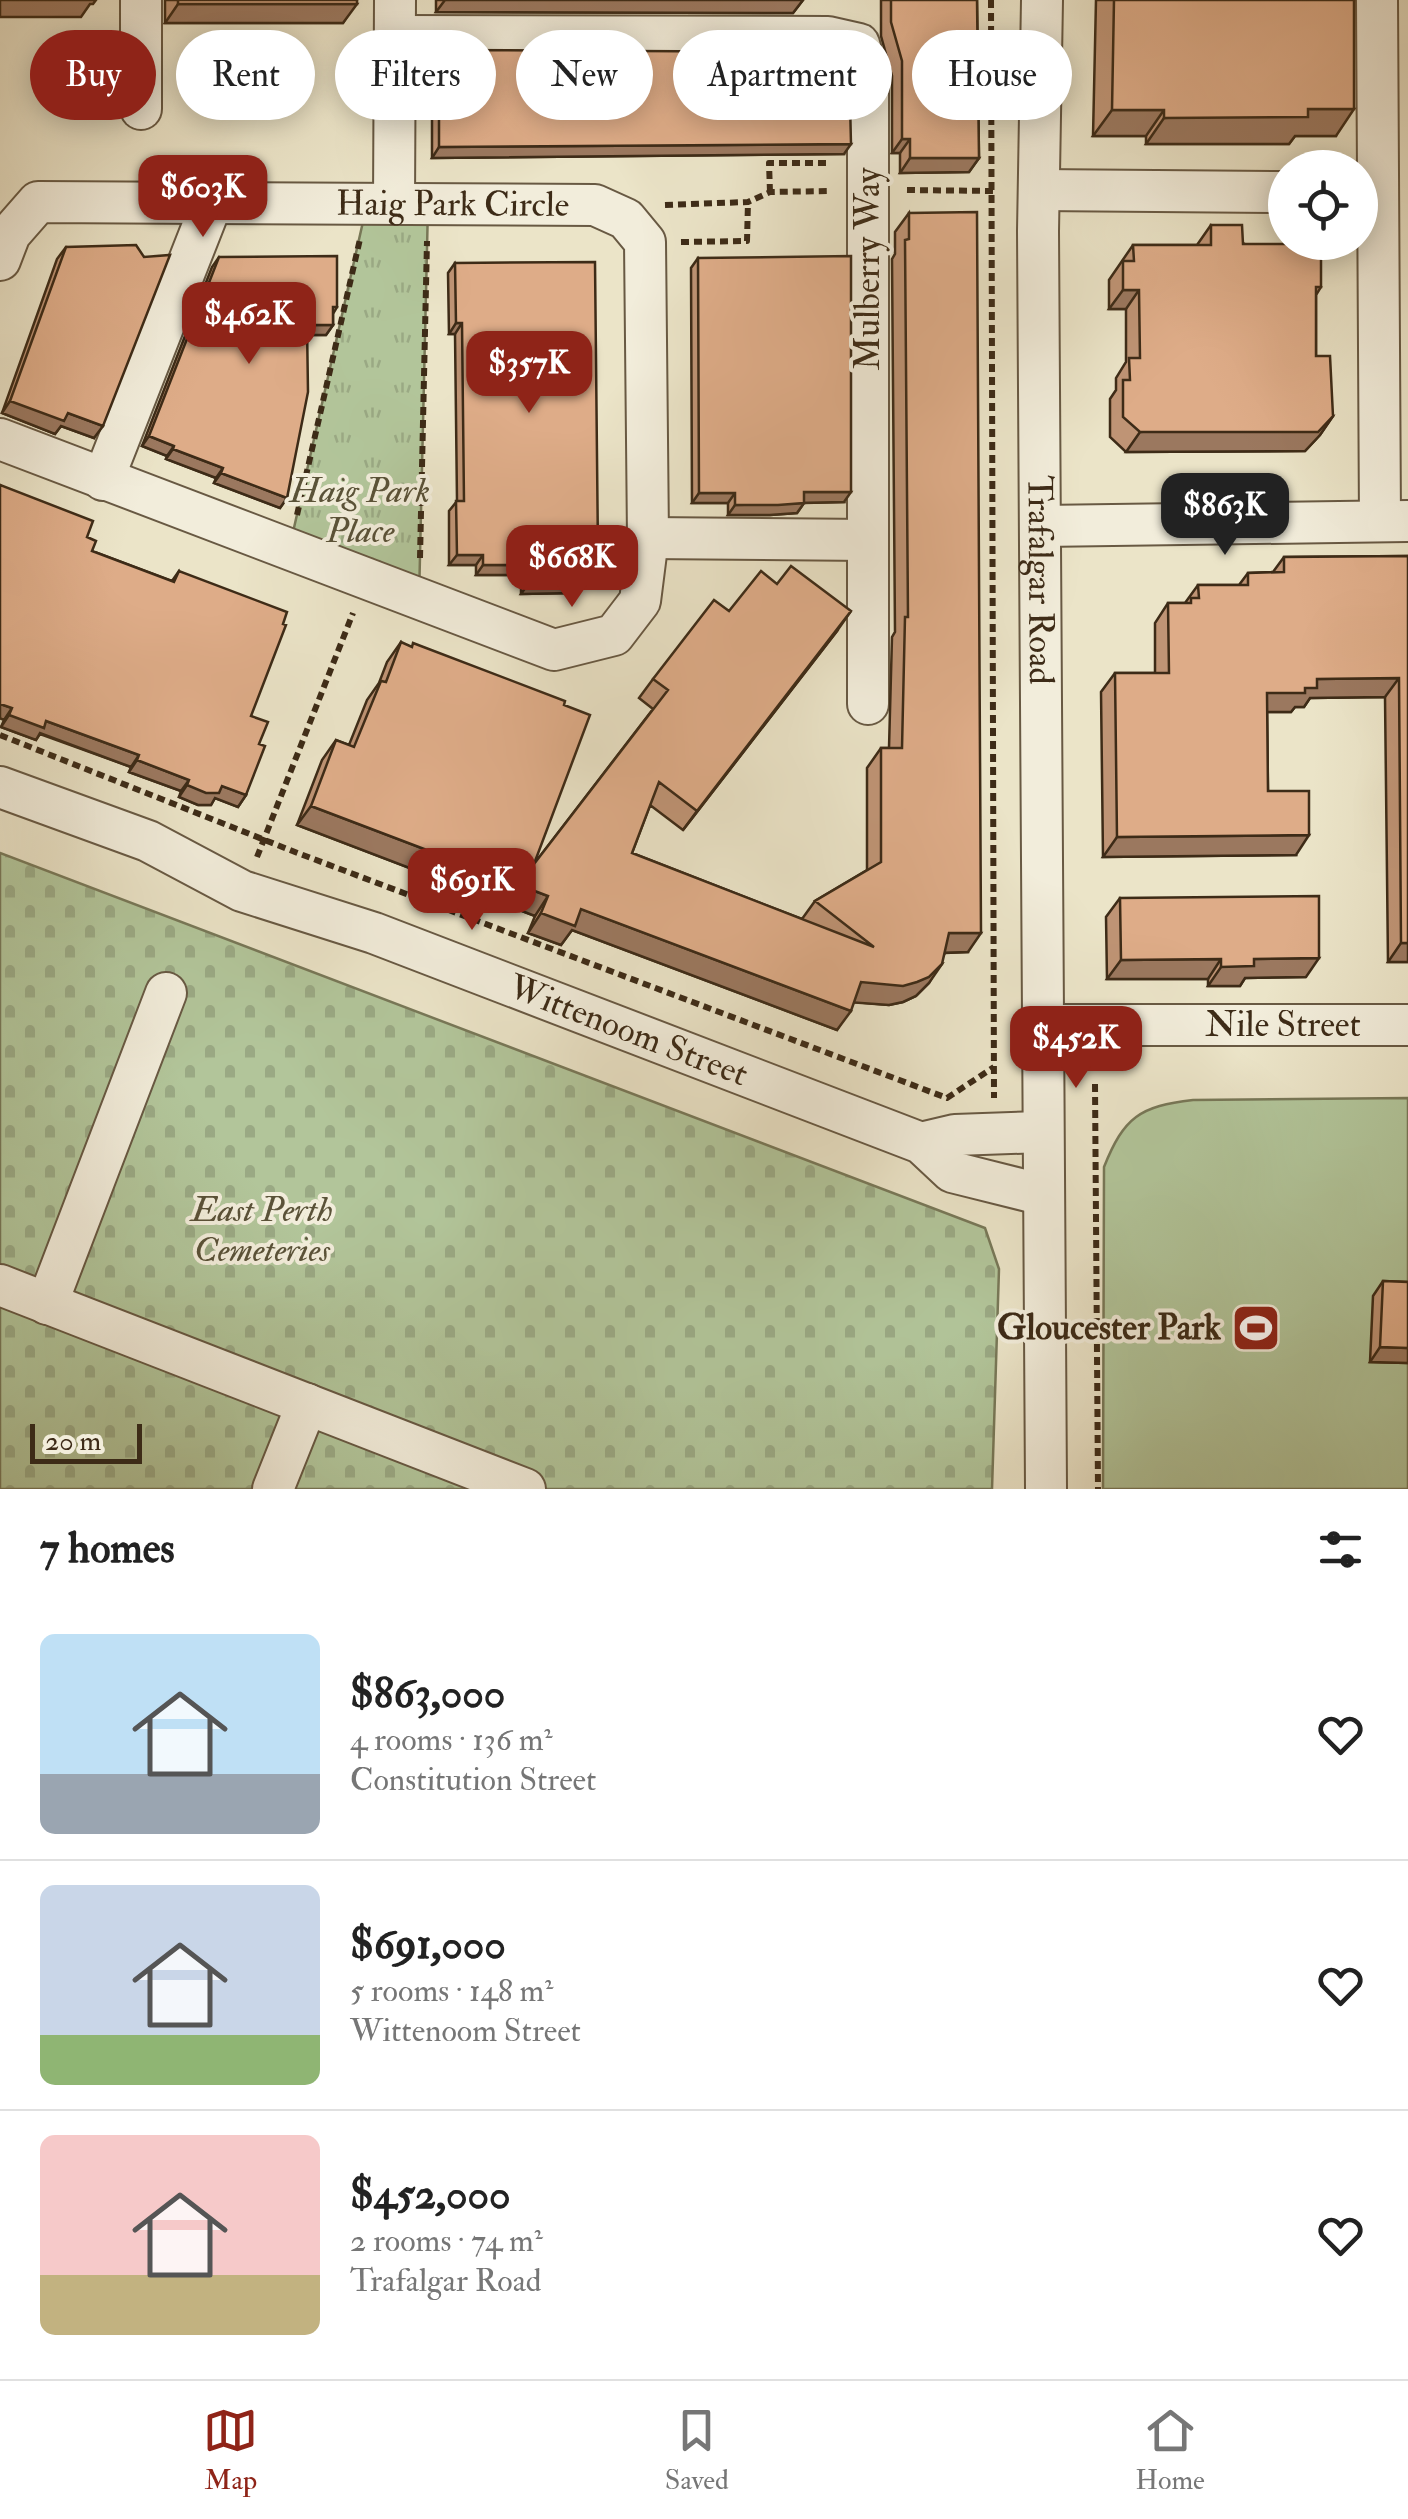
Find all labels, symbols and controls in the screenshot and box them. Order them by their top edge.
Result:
chip: Buy [30,30,156,120]
chip: Rent [176,30,315,120]
chip: Filters [335,30,496,120]
chip: New [516,30,653,120]
chip: Apartment [673,30,892,120]
chip: House [912,30,1072,120]
map controls [1268,150,1378,260]
button: locate [1268,150,1378,260]
pin: $603K [133,155,273,240]
text: $603K [160,167,246,207]
street label: Mulberry Way [846,167,890,370]
street label: Haig Park Circle [336,182,569,227]
pin: $462K [179,282,319,367]
text: $462K [204,294,294,334]
pin: $357K [459,331,599,416]
text: $357K [488,343,570,383]
park label: Haig Park Place [288,469,430,553]
pin: $863K [1155,473,1295,558]
street label: Trafalgar Road [1018,475,1063,685]
text: $863K [1183,485,1267,525]
pin: $668K [502,525,642,610]
text: $668K [528,537,616,577]
pin: $691K [402,848,542,933]
text: $691K [430,860,514,900]
street label: Wittenoom Street [502,964,754,1096]
street label: Nile Street [1205,1003,1361,1047]
pin: $452K [1006,1006,1146,1091]
text: $452K [1032,1018,1120,1058]
park label: East Perth Cemeteries [189,1188,333,1272]
sports icon: Gloucester Park [1230,1302,1282,1354]
place label: Gloucester Park [997,1306,1221,1350]
scale bar [30,1419,142,1464]
text: 20 m [45,1424,101,1459]
icon: filters [1313,1522,1368,1577]
text: 7 homes [40,1523,175,1575]
text: $863,000 [350,1668,505,1720]
icon: home [120,1674,240,1794]
icon: heart [1313,1707,1368,1762]
text: 4 rooms · 136 m² [350,1720,553,1760]
text: Constitution Street [350,1760,596,1800]
text: $691,000 [350,1919,506,1971]
icon: home [120,1925,240,2045]
icon: heart [1313,1958,1368,2013]
text: 5 rooms · 148 m² [350,1971,553,2011]
text: Wittenoom Street [350,2011,581,2051]
text: $452,000 [350,2169,511,2221]
icon: home [120,2175,240,2295]
icon: heart [1313,2208,1368,2263]
text: 2 rooms · 74 m² [350,2221,543,2261]
text: Trafalgar Road [350,2261,542,2301]
tab: Map [203,2403,258,2498]
tab: Saved [665,2403,729,2498]
tab: Home [1135,2403,1205,2498]

